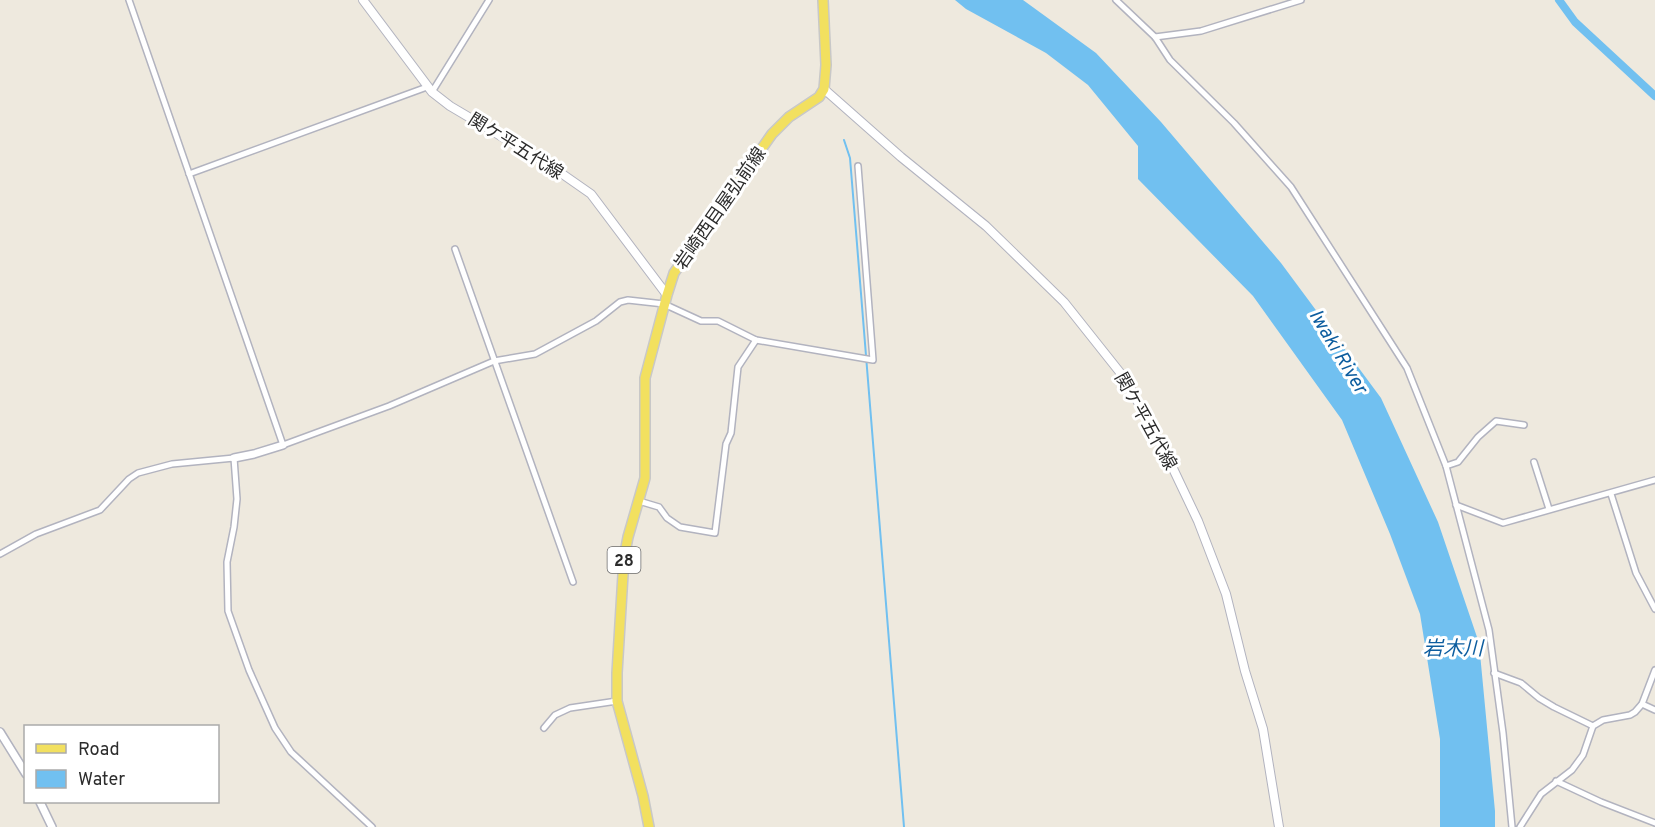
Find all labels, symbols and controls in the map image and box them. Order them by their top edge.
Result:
street label: 関ケ平五代線 [463,109,567,186]
street label: 岩崎西目屋弘前線 [671,143,772,274]
water label: Iwaki River [1302,305,1373,400]
street label: 関ケ平五代線 [1108,369,1181,475]
road number: 28 [608,547,640,573]
water label: 岩木川 [1423,637,1485,663]
legend [24,725,219,803]
text: Road [78,739,120,762]
text: Water [78,769,125,792]

